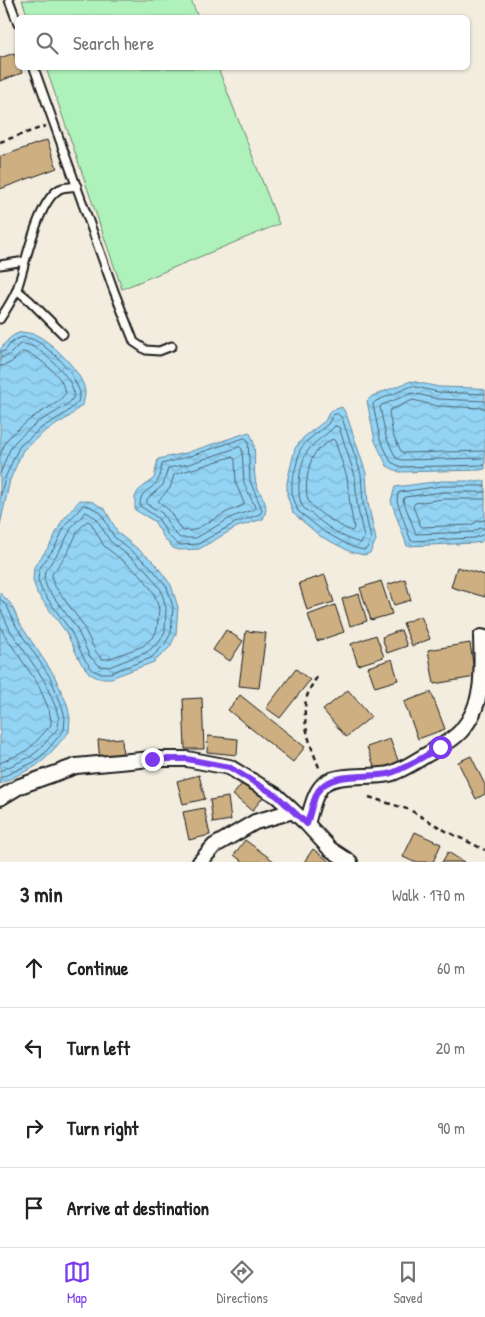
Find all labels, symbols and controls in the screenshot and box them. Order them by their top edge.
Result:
search box [15,15,470,70]
icon: search [33,29,61,57]
text: Search here [73,30,154,56]
route start [429,736,452,759]
route end [141,748,164,771]
text: 3 min [20,880,63,909]
text: Walk · 170 m [392,884,465,906]
icon: ahead [20,954,48,982]
text: Continue [67,955,128,981]
text: 60 m [437,957,465,979]
icon: left [20,1034,48,1062]
text: Turn left [67,1035,130,1061]
text: 20 m [436,1037,465,1059]
icon: right [20,1114,48,1142]
text: Turn right [67,1115,138,1141]
text: 90 m [437,1117,465,1139]
icon: arrive [20,1194,48,1222]
text: Arrive at destination [67,1195,209,1221]
tab: Map [63,1258,91,1307]
tab: Directions [216,1258,268,1307]
tab: Saved [394,1258,422,1307]

